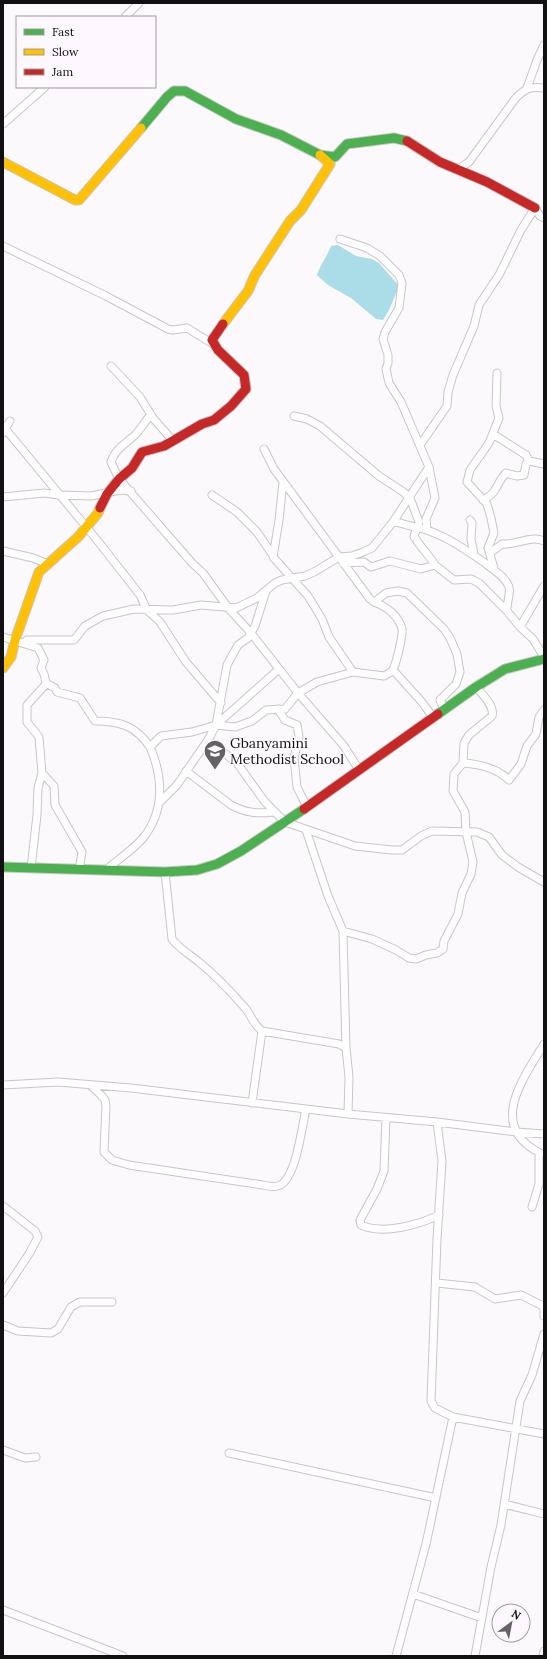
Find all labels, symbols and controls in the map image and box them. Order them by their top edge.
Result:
legend [16,16,156,88]
text: Fast [52,24,75,39]
text: Slow [52,44,79,59]
text: Jam [51,64,73,79]
place label: Gbanyamini Methodist School [230,734,344,768]
school or university icon: Gbanyamini Methodist School [202,738,228,771]
north arrow [491,1603,531,1643]
text: N [509,1606,524,1623]

